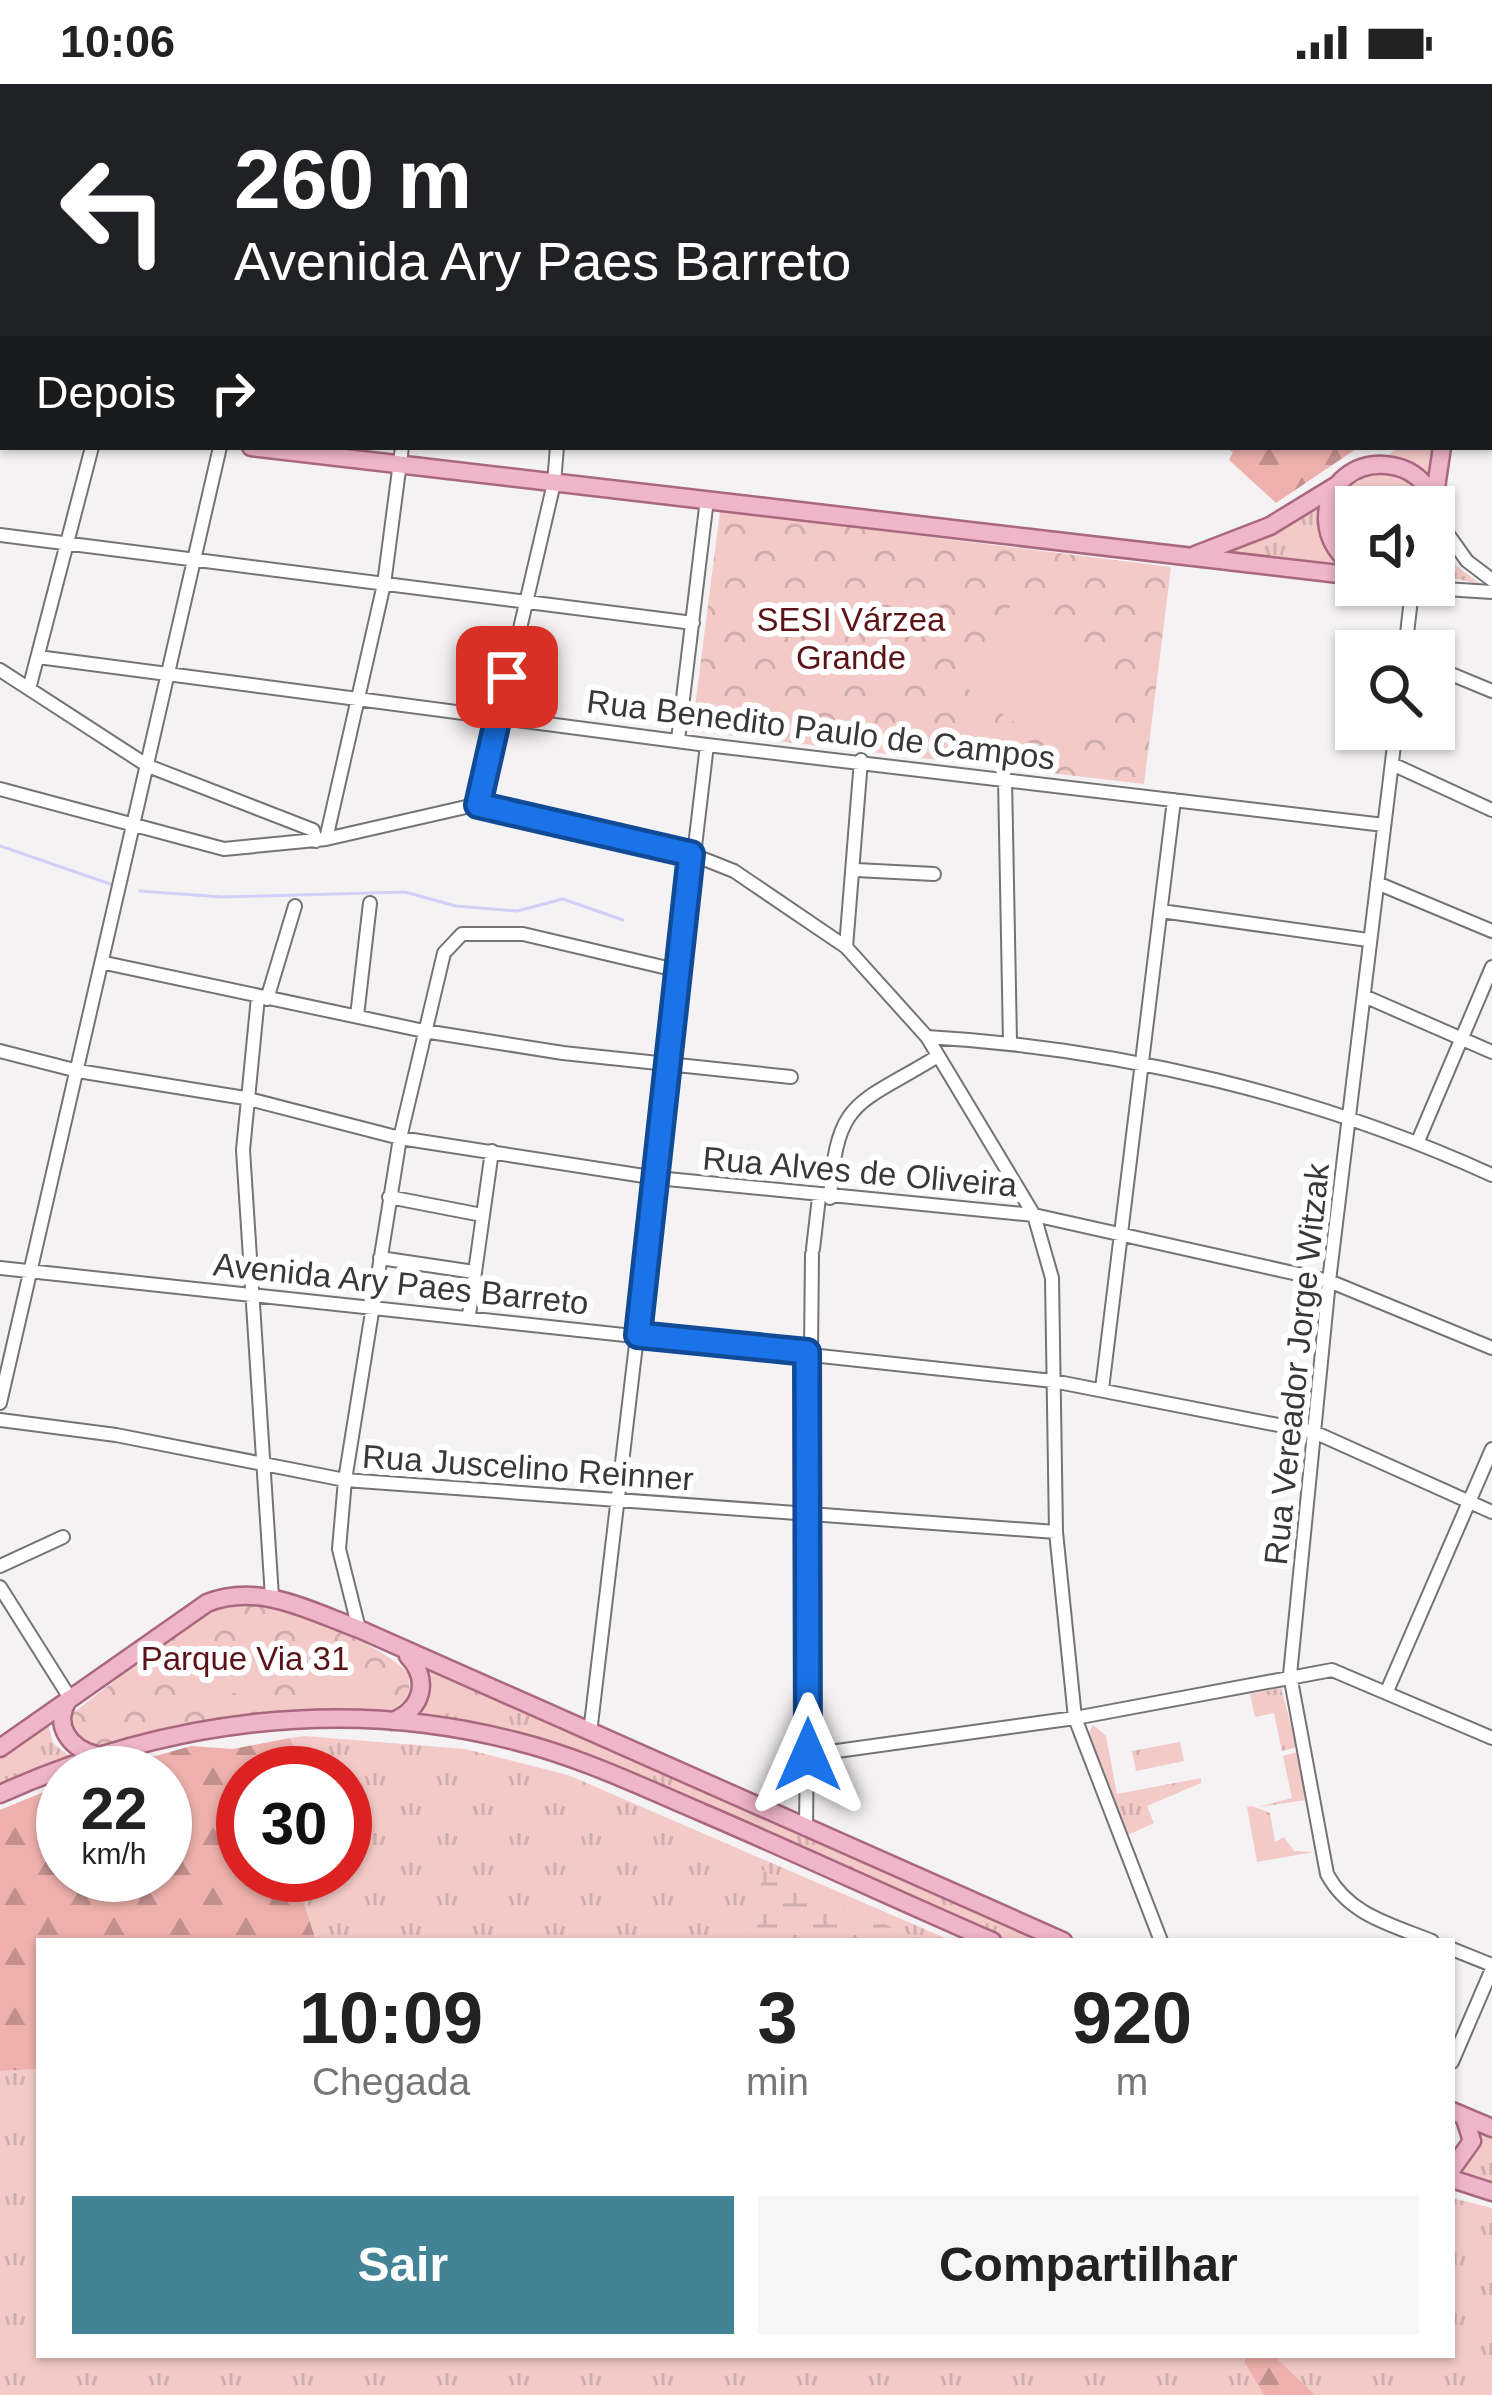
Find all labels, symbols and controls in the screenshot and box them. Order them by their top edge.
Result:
text: 10:06 [60,16,175,67]
icon: left [36,132,192,288]
text: 260 m [234,132,472,226]
text: Avenida Ary Paes Barreto [234,231,851,291]
icon: right [200,360,266,426]
text: Depois [36,367,176,418]
map controls [1335,486,1455,750]
button: sound [1335,486,1455,606]
park label: SESI Várzea Grande [757,601,946,676]
pin [456,626,558,728]
button: search [1335,630,1455,750]
icon: arrive [474,644,540,710]
street label: Rua Benedito Paulo de Campos [585,682,1057,777]
street label: Rua Alves de Oliveira [701,1139,1019,1204]
street label: Rua Vereador Jorge Witzak [1257,1161,1336,1567]
street label: Avenida Ary Paes Barreto [211,1245,590,1322]
street label: Rua Juscelino Reinner [361,1437,695,1498]
park label: Parque Via 31 [141,1640,349,1677]
position arrow [745,1692,871,1818]
speed limit sign: 30 [216,1746,372,1902]
text: 22 [81,1775,147,1842]
text: km/h [81,1837,147,1870]
text: 10:09 [299,1978,483,2058]
text: 3 [757,1978,798,2058]
text: 920 [1072,1978,1192,2058]
text: Chegada [312,2060,470,2103]
text: min [746,2060,809,2103]
text: m [1116,2060,1148,2103]
button: Sair [72,2196,734,2334]
button: Compartilhar [758,2196,1419,2334]

